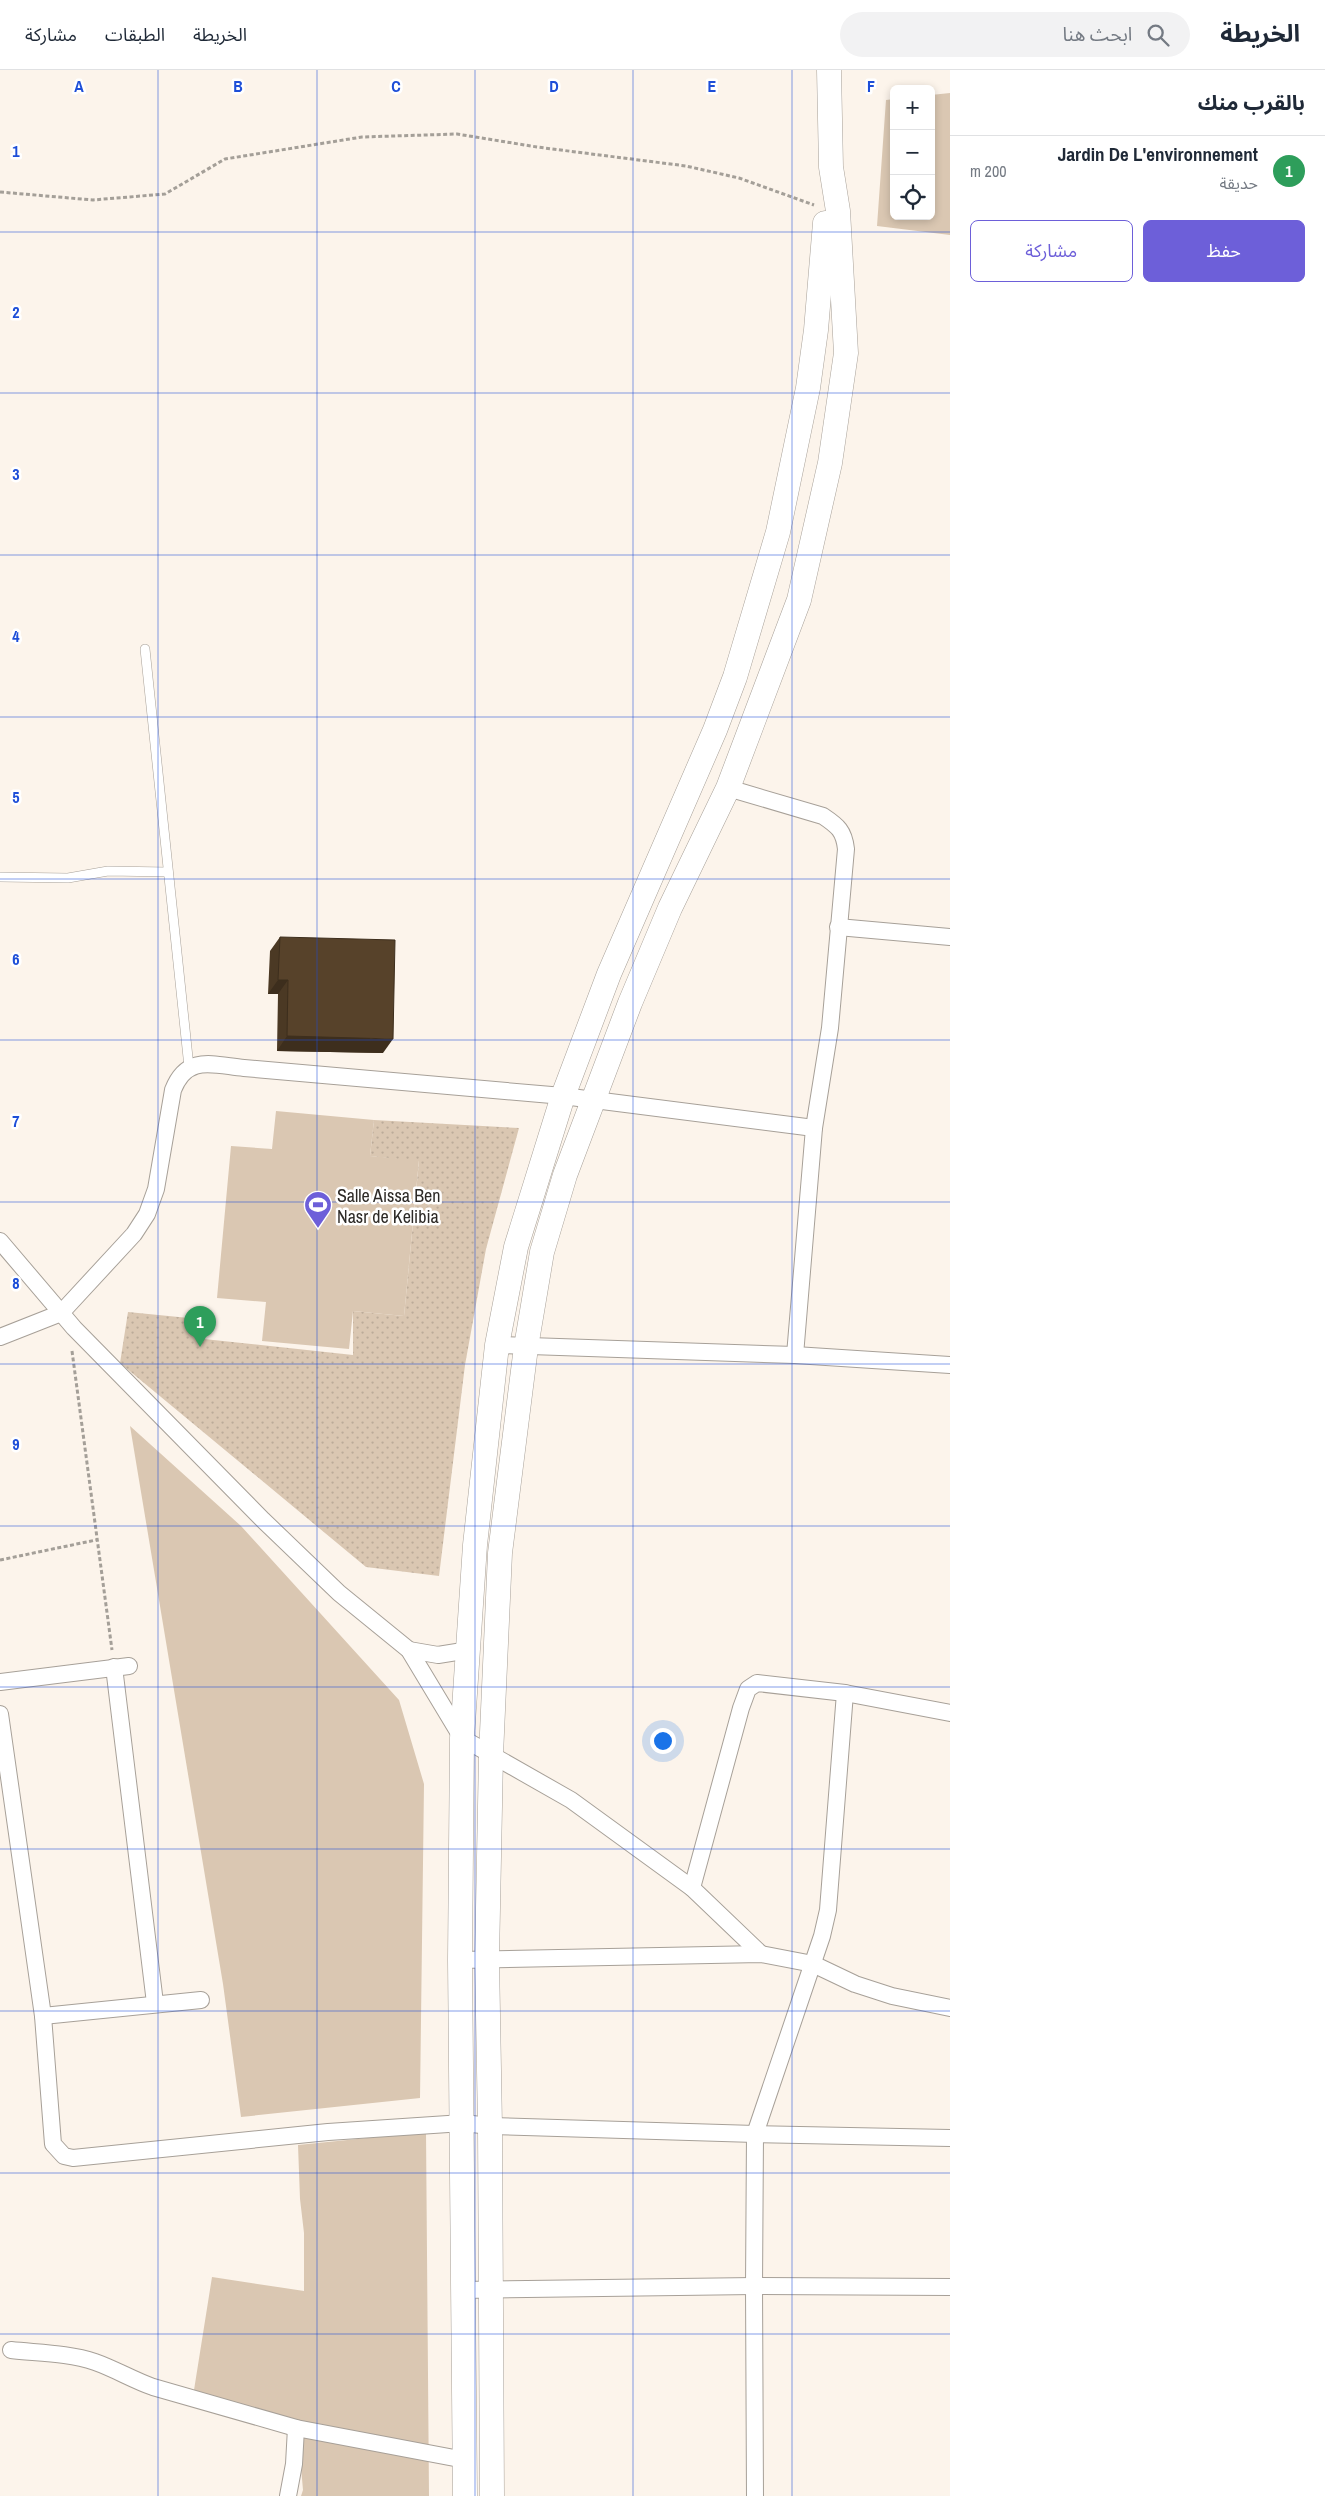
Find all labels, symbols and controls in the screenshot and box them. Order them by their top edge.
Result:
search box [840,12,1190,57]
text: الخريطة [1220,17,1300,49]
text: ابحث هنا [1062,21,1132,47]
icon: search [1144,21,1172,49]
text: مشاركة [25,22,77,47]
text: الطبقات [105,22,165,47]
text: الخريطة [193,22,247,47]
text: A [74,75,84,97]
text: B [233,75,243,97]
text: C [391,75,401,97]
text: D [549,75,559,97]
text: E [708,75,717,97]
text: F [867,75,875,97]
map controls [890,85,935,220]
button: + [890,85,935,130]
text: بالقرب منك [1198,88,1305,117]
button: − [890,130,935,175]
text: 1 [12,140,20,162]
text: Jardin De L'environnement [1058,141,1258,167]
text: 200 m [970,160,1006,182]
text: 1 [1285,160,1293,182]
text: حديقة [1220,172,1258,194]
button: locate [890,175,935,220]
button: مشاركة [970,220,1133,282]
button: حفظ [1143,220,1305,282]
text: 2 [12,301,20,323]
text: 3 [12,463,20,485]
text: 4 [12,625,20,647]
text: 5 [12,786,20,808]
text: 6 [12,948,20,970]
text: 7 [12,1110,20,1132]
place label: Salle Aissa Ben Nasr de Kelibia [337,1183,440,1229]
sports icon: Salle Aissa Ben Nasr de Kelibia [303,1190,333,1229]
text: 8 [12,1272,20,1294]
pin: 1 [184,1306,216,1347]
text: 9 [12,1433,20,1455]
your location [650,1728,676,1754]

